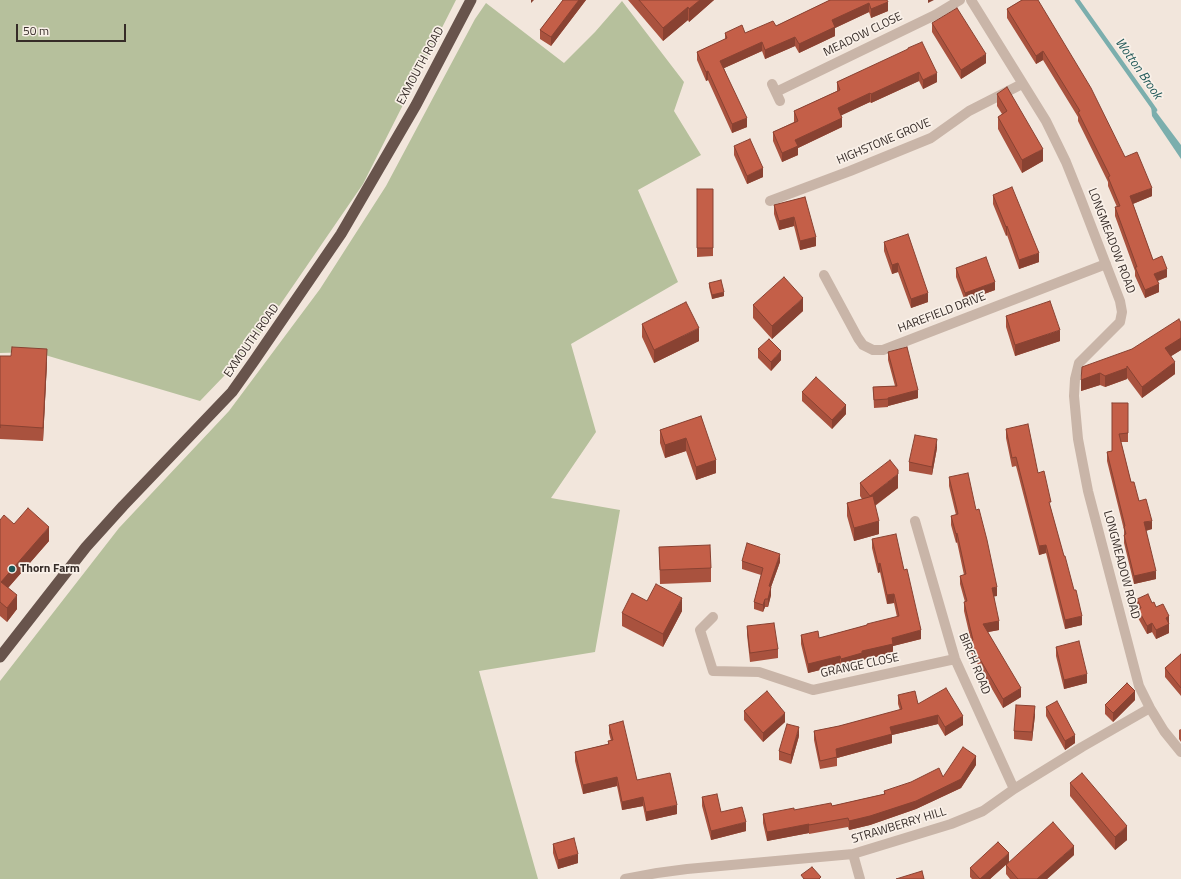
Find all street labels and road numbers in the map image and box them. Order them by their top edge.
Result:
street label: MEADOW CLOSE [821,10,905,60]
street label: EXMOUTH ROAD [394,25,448,107]
street label: HIGHSTONE GROVE [835,116,933,168]
street label: LONGMEADOW ROAD [1084,186,1138,296]
street label: HAREFIELD DRIVE [896,290,988,336]
street label: EXMOUTH ROAD [221,302,283,380]
street label: LONGMEADOW ROAD [1100,509,1142,621]
street label: BIRCH ROAD [955,631,993,697]
street label: GRANGE CLOSE [820,651,900,681]
street label: STRAWBERRY HILL [850,805,948,847]

